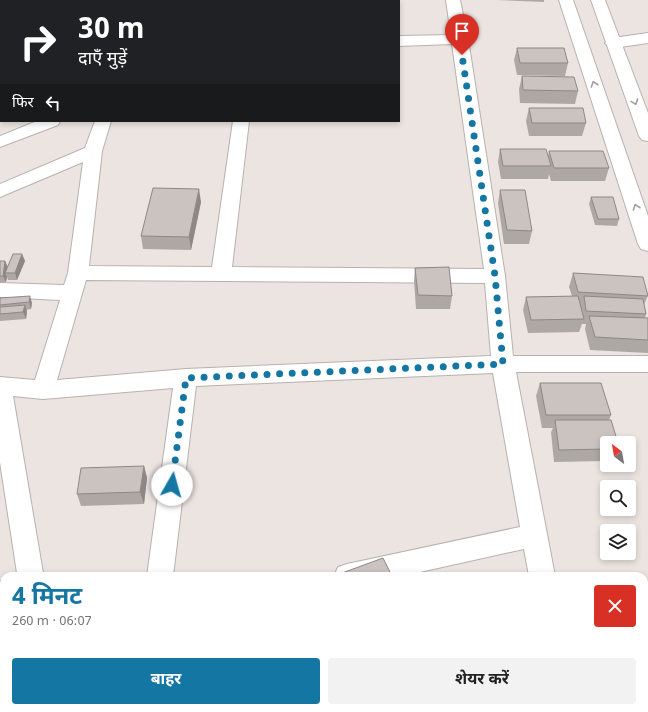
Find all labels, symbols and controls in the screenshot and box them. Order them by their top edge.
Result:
text: 30 m [78,13,144,49]
pin [445,14,479,55]
icon: right [12,16,64,68]
icon: arrive [451,20,473,42]
text: दाएँ मुड़ें [78,48,127,71]
one-way arrow [590,81,599,88]
icon: left [42,92,64,114]
text: फिर [12,94,34,113]
one-way arrow [631,99,639,106]
one-way arrow [632,204,640,211]
north arrow [600,436,636,472]
map controls [600,436,636,560]
position arrow [151,464,193,506]
button: search [600,480,636,516]
button: layers [600,524,636,560]
text: 4 मिनट [12,582,82,614]
button: close [594,585,636,627]
text: 260 m · 06:07 [12,613,92,630]
button: बाहर [12,658,320,704]
button: शेयर करें [328,658,636,704]

